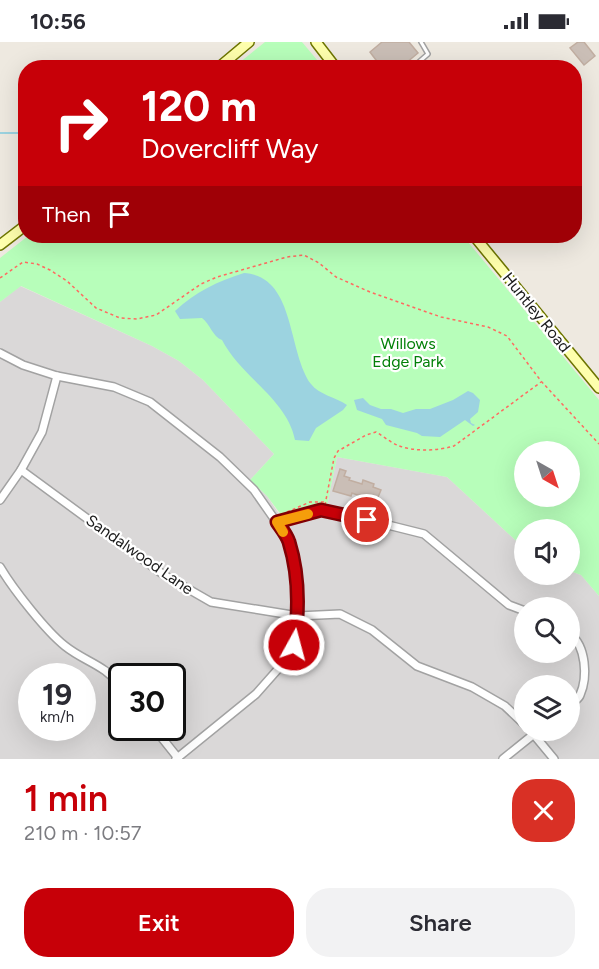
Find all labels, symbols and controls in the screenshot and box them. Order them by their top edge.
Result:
text: 10:56 [30,8,86,35]
text: 120 m [141,81,257,132]
icon: right [42,84,120,162]
text: Dovercliff Way [141,132,318,165]
icon: arrive [103,198,136,231]
text: Then [42,201,91,228]
street label: Huntley Road [499,269,575,356]
park label: Willows Edge Park [372,334,444,371]
north arrow [514,441,580,507]
map controls [514,441,580,741]
pin [341,494,392,545]
icon: arrive [350,503,383,536]
street label: Sandalwood Lane [83,510,197,599]
button: sound [514,519,580,585]
button: search [514,597,580,663]
position arrow [262,613,326,677]
speed limit sign: 30 [108,663,186,741]
button: layers [514,675,580,741]
text: 19 [42,676,72,713]
text: km/h [40,708,74,726]
text: 1 min [24,777,108,820]
button: close [512,779,575,842]
text: 210 m · 10:57 [24,821,142,845]
button: Exit [24,888,294,957]
button: Share [306,888,575,957]

